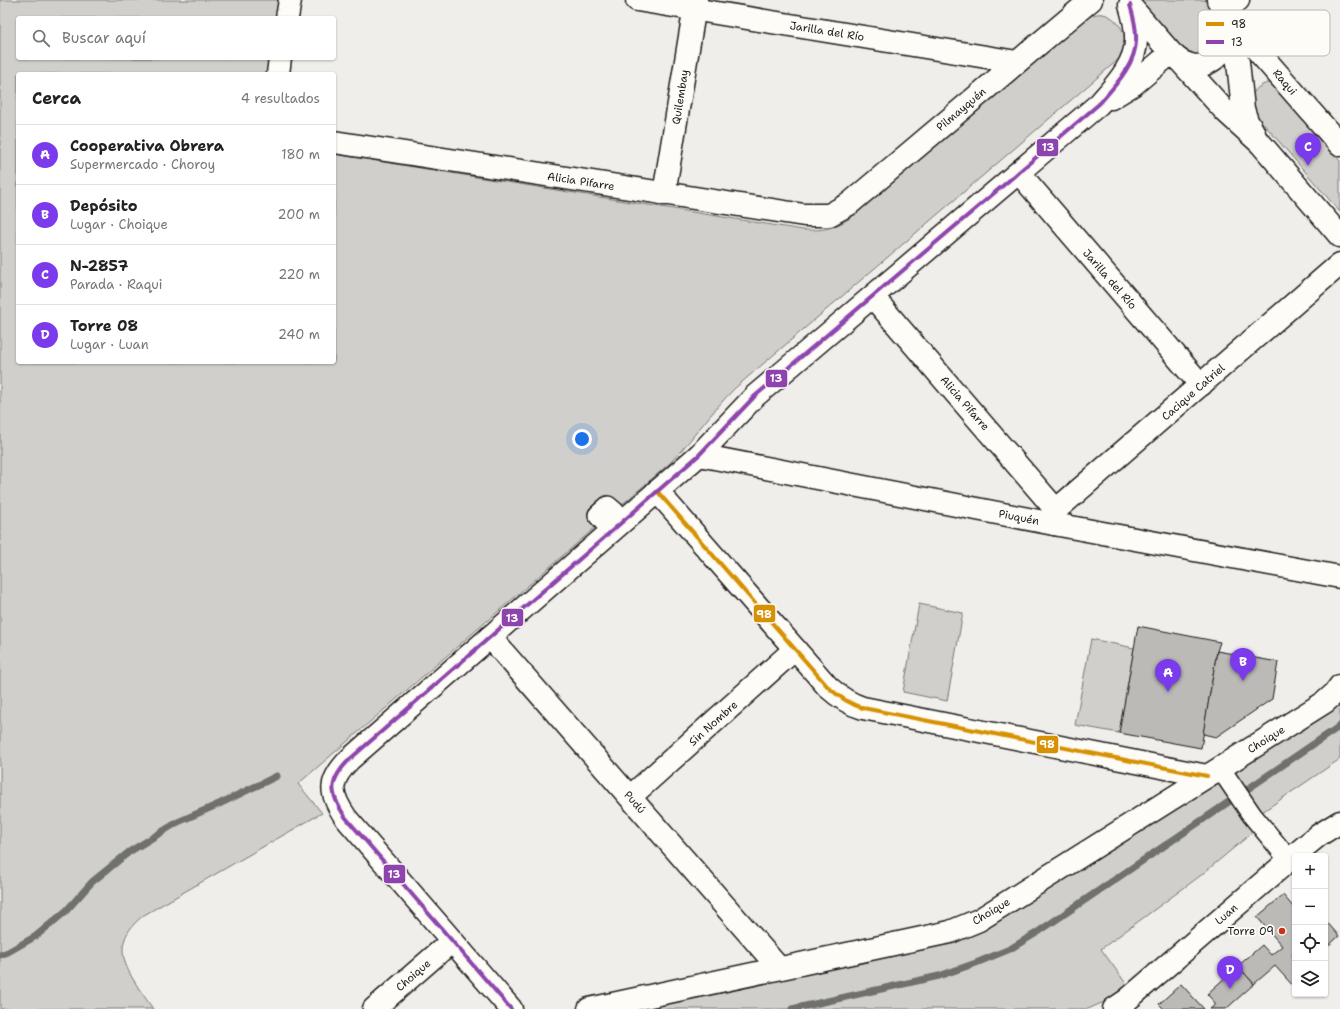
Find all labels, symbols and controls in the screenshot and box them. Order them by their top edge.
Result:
legend [1198,10,1330,56]
search box [16,16,336,60]
text: 98 [1231,17,1246,32]
street label: Jarilla del Río [789,18,866,45]
icon: search [30,27,52,49]
text: Buscar aquí [62,28,146,48]
text: 13 [1231,35,1243,50]
street label: Raqui [1269,66,1300,99]
street label: Quilembay [669,68,692,126]
street label: Pilmayquén [933,84,990,135]
text: Cerca [32,87,81,109]
text: 4 resultados [241,90,320,107]
pin: C [1295,133,1321,166]
text: Cooperativa Obrera [70,136,224,156]
line badge: 13 [1036,138,1059,157]
text: 13 [1042,140,1055,155]
text: A [40,146,50,163]
text: 180 m [281,146,320,163]
text: Supermercado · Choroy [70,156,215,173]
street label: Alicia Pifarre [546,169,616,194]
text: Depósito [70,196,137,216]
text: B [41,206,49,223]
text: 200 m [278,206,320,223]
text: Lugar · Choique [70,216,168,233]
street label: Jarilla del Río [1079,246,1140,313]
text: N-2857 [70,256,128,276]
text: C [41,266,49,283]
text: 220 m [278,266,320,283]
text: Parada · Raqui [70,276,162,293]
text: Torre 08 [70,316,138,336]
text: D [40,326,50,343]
text: 240 m [278,326,320,343]
text: Lugar · Luan [70,336,149,353]
street label: Cacique Catriel [1158,360,1229,424]
line badge: 13 [765,369,788,388]
text: 13 [770,371,783,386]
street label: Alicia Pifarre [937,373,993,434]
your location [572,429,592,449]
street label: Piuquén [997,506,1041,529]
line badge: 98 [753,604,776,623]
text: 98 [756,607,772,622]
line badge: 13 [501,608,524,627]
text: 13 [506,611,519,626]
pin: B [1230,648,1256,681]
pin: A [1155,659,1181,692]
street label: Sin Nombre [686,697,741,749]
street label: Choique [1245,722,1288,757]
line badge: 98 [1036,735,1059,754]
text: 98 [1039,737,1055,752]
street label: Pudú [621,788,649,817]
map controls [1292,853,1328,997]
button: + [1292,853,1328,889]
line badge: 13 [383,864,406,884]
text: 13 [388,867,401,882]
button: − [1292,889,1328,925]
street label: Choique [970,894,1013,929]
street label: Luan [1212,900,1241,928]
place label: Torre 09 [1227,924,1274,939]
button: locate [1292,925,1328,961]
marker: Torre 09 [1277,926,1287,936]
street label: Choique [393,956,434,995]
pin: D [1217,956,1243,989]
button: layers [1292,961,1328,997]

